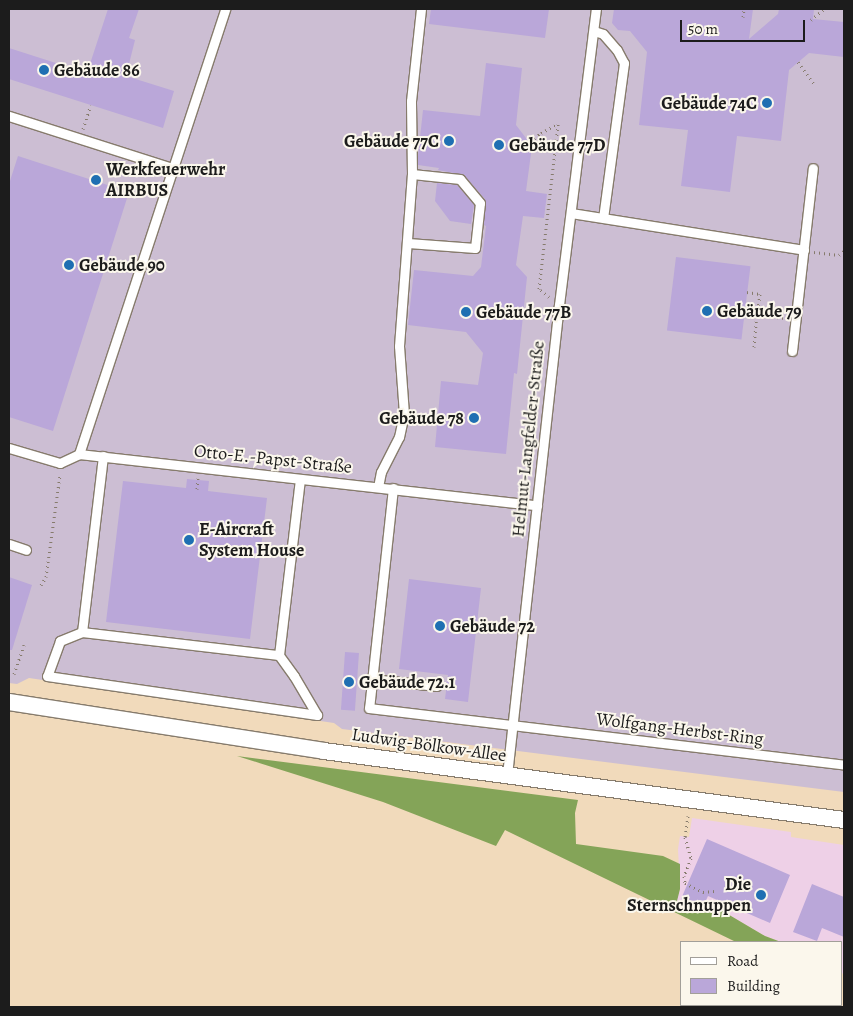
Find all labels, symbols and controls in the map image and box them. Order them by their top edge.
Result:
scale bar [683,10,808,42]
text: 50 m [688,19,718,39]
place label: Gebäude 86 [54,59,140,81]
marker: Gebäude 86 [38,64,50,76]
place label: Gebäude 74C [661,92,757,114]
marker: Gebäude 74C [761,97,773,109]
place label: Gebäude 77C [344,130,439,152]
place label: Gebäude 77D [509,134,605,156]
marker: Gebäude 77C [443,135,455,147]
marker: Gebäude 77D [493,139,505,151]
place label: Werkfeuerwehr AIRBUS [106,159,225,202]
marker: Werkfeuerwehr AIRBUS [90,174,102,186]
place label: Gebäude 90 [79,254,165,276]
marker: Gebäude 90 [63,259,75,271]
place label: Gebäude 79 [717,300,802,322]
place label: Gebäude 77B [476,301,571,323]
marker: Gebäude 79 [701,305,713,317]
marker: Gebäude 77B [460,306,472,318]
street label: Helmut-Langfelder-Straße [507,340,549,538]
place label: Gebäude 78 [379,407,464,429]
marker: Gebäude 78 [468,412,480,424]
street label: Otto-E.-Papst-Straße [193,440,353,478]
place label: E-Aircraft System House [199,519,304,562]
marker: E-Aircraft System House [183,534,195,546]
place label: Gebäude 72 [450,615,535,637]
marker: Gebäude 72 [434,620,446,632]
place label: Gebäude 72.1 [359,671,455,693]
marker: Gebäude 72.1 [343,676,355,688]
street label: Wolfgang-Herbst-Ring [595,708,765,750]
street label: Ludwig-Bölkow-Allee [350,723,508,767]
place label: Die Sternschnuppen [627,874,751,916]
marker: Die Sternschnuppen [755,889,767,901]
legend [680,941,843,1006]
text: Road [727,951,758,971]
text: Building [727,976,780,996]

